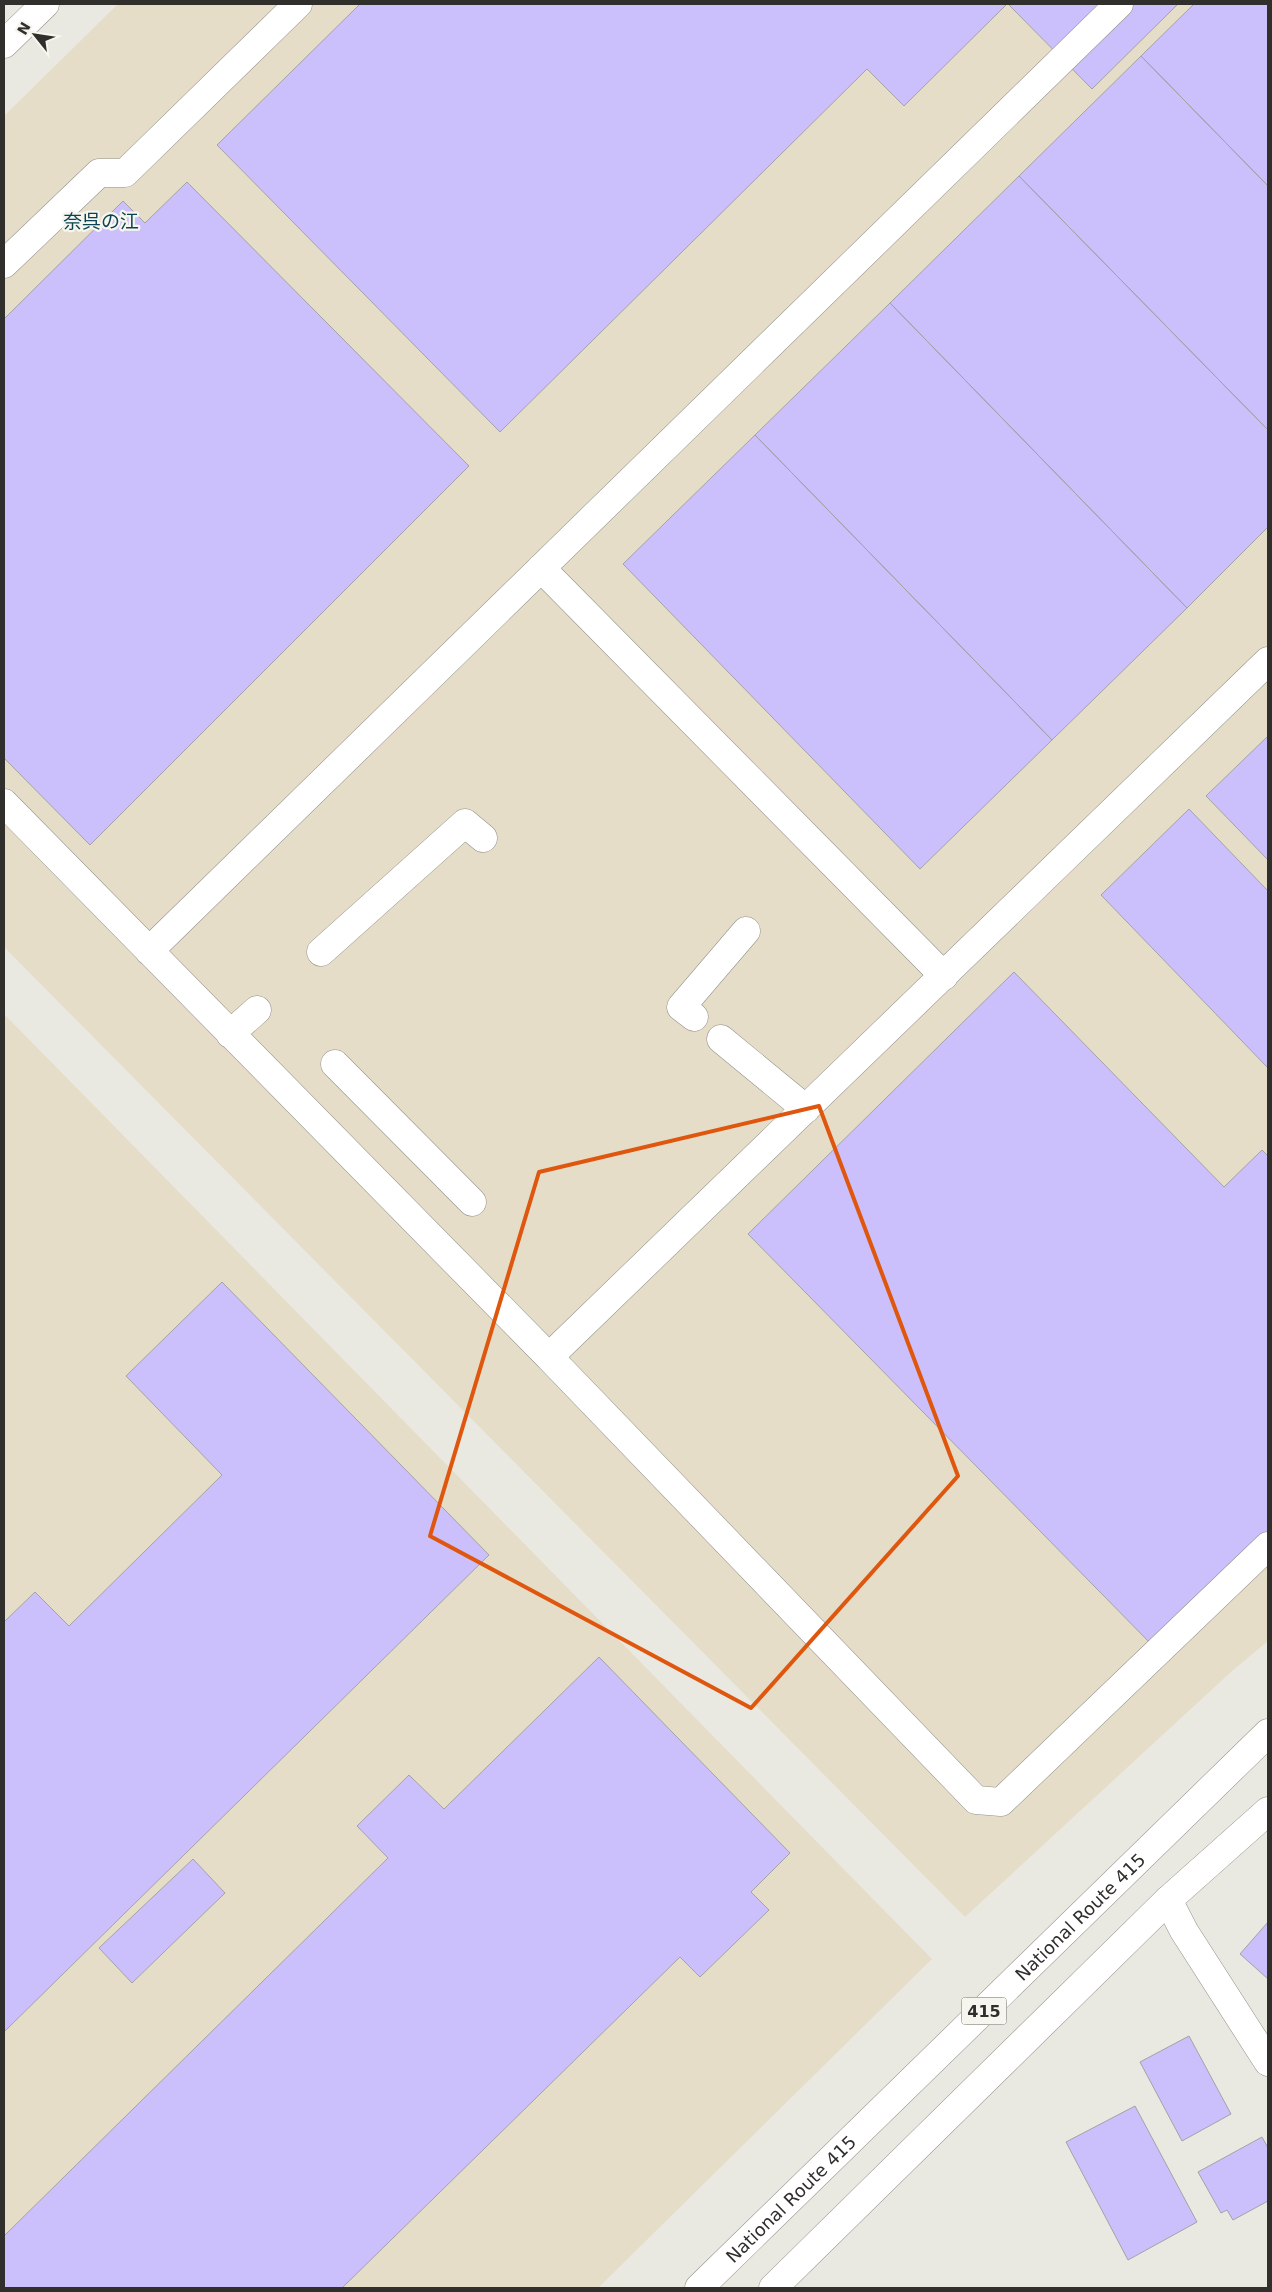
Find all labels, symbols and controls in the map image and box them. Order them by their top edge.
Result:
north arrow [10,10,60,60]
text: N [14,19,34,38]
district label: 奈呉の江 [63,210,139,232]
street label: National Route 415 [1011,1849,1149,1985]
road number: 415 [962,1998,1006,2024]
street label: National Route 415 [721,2131,860,2267]

